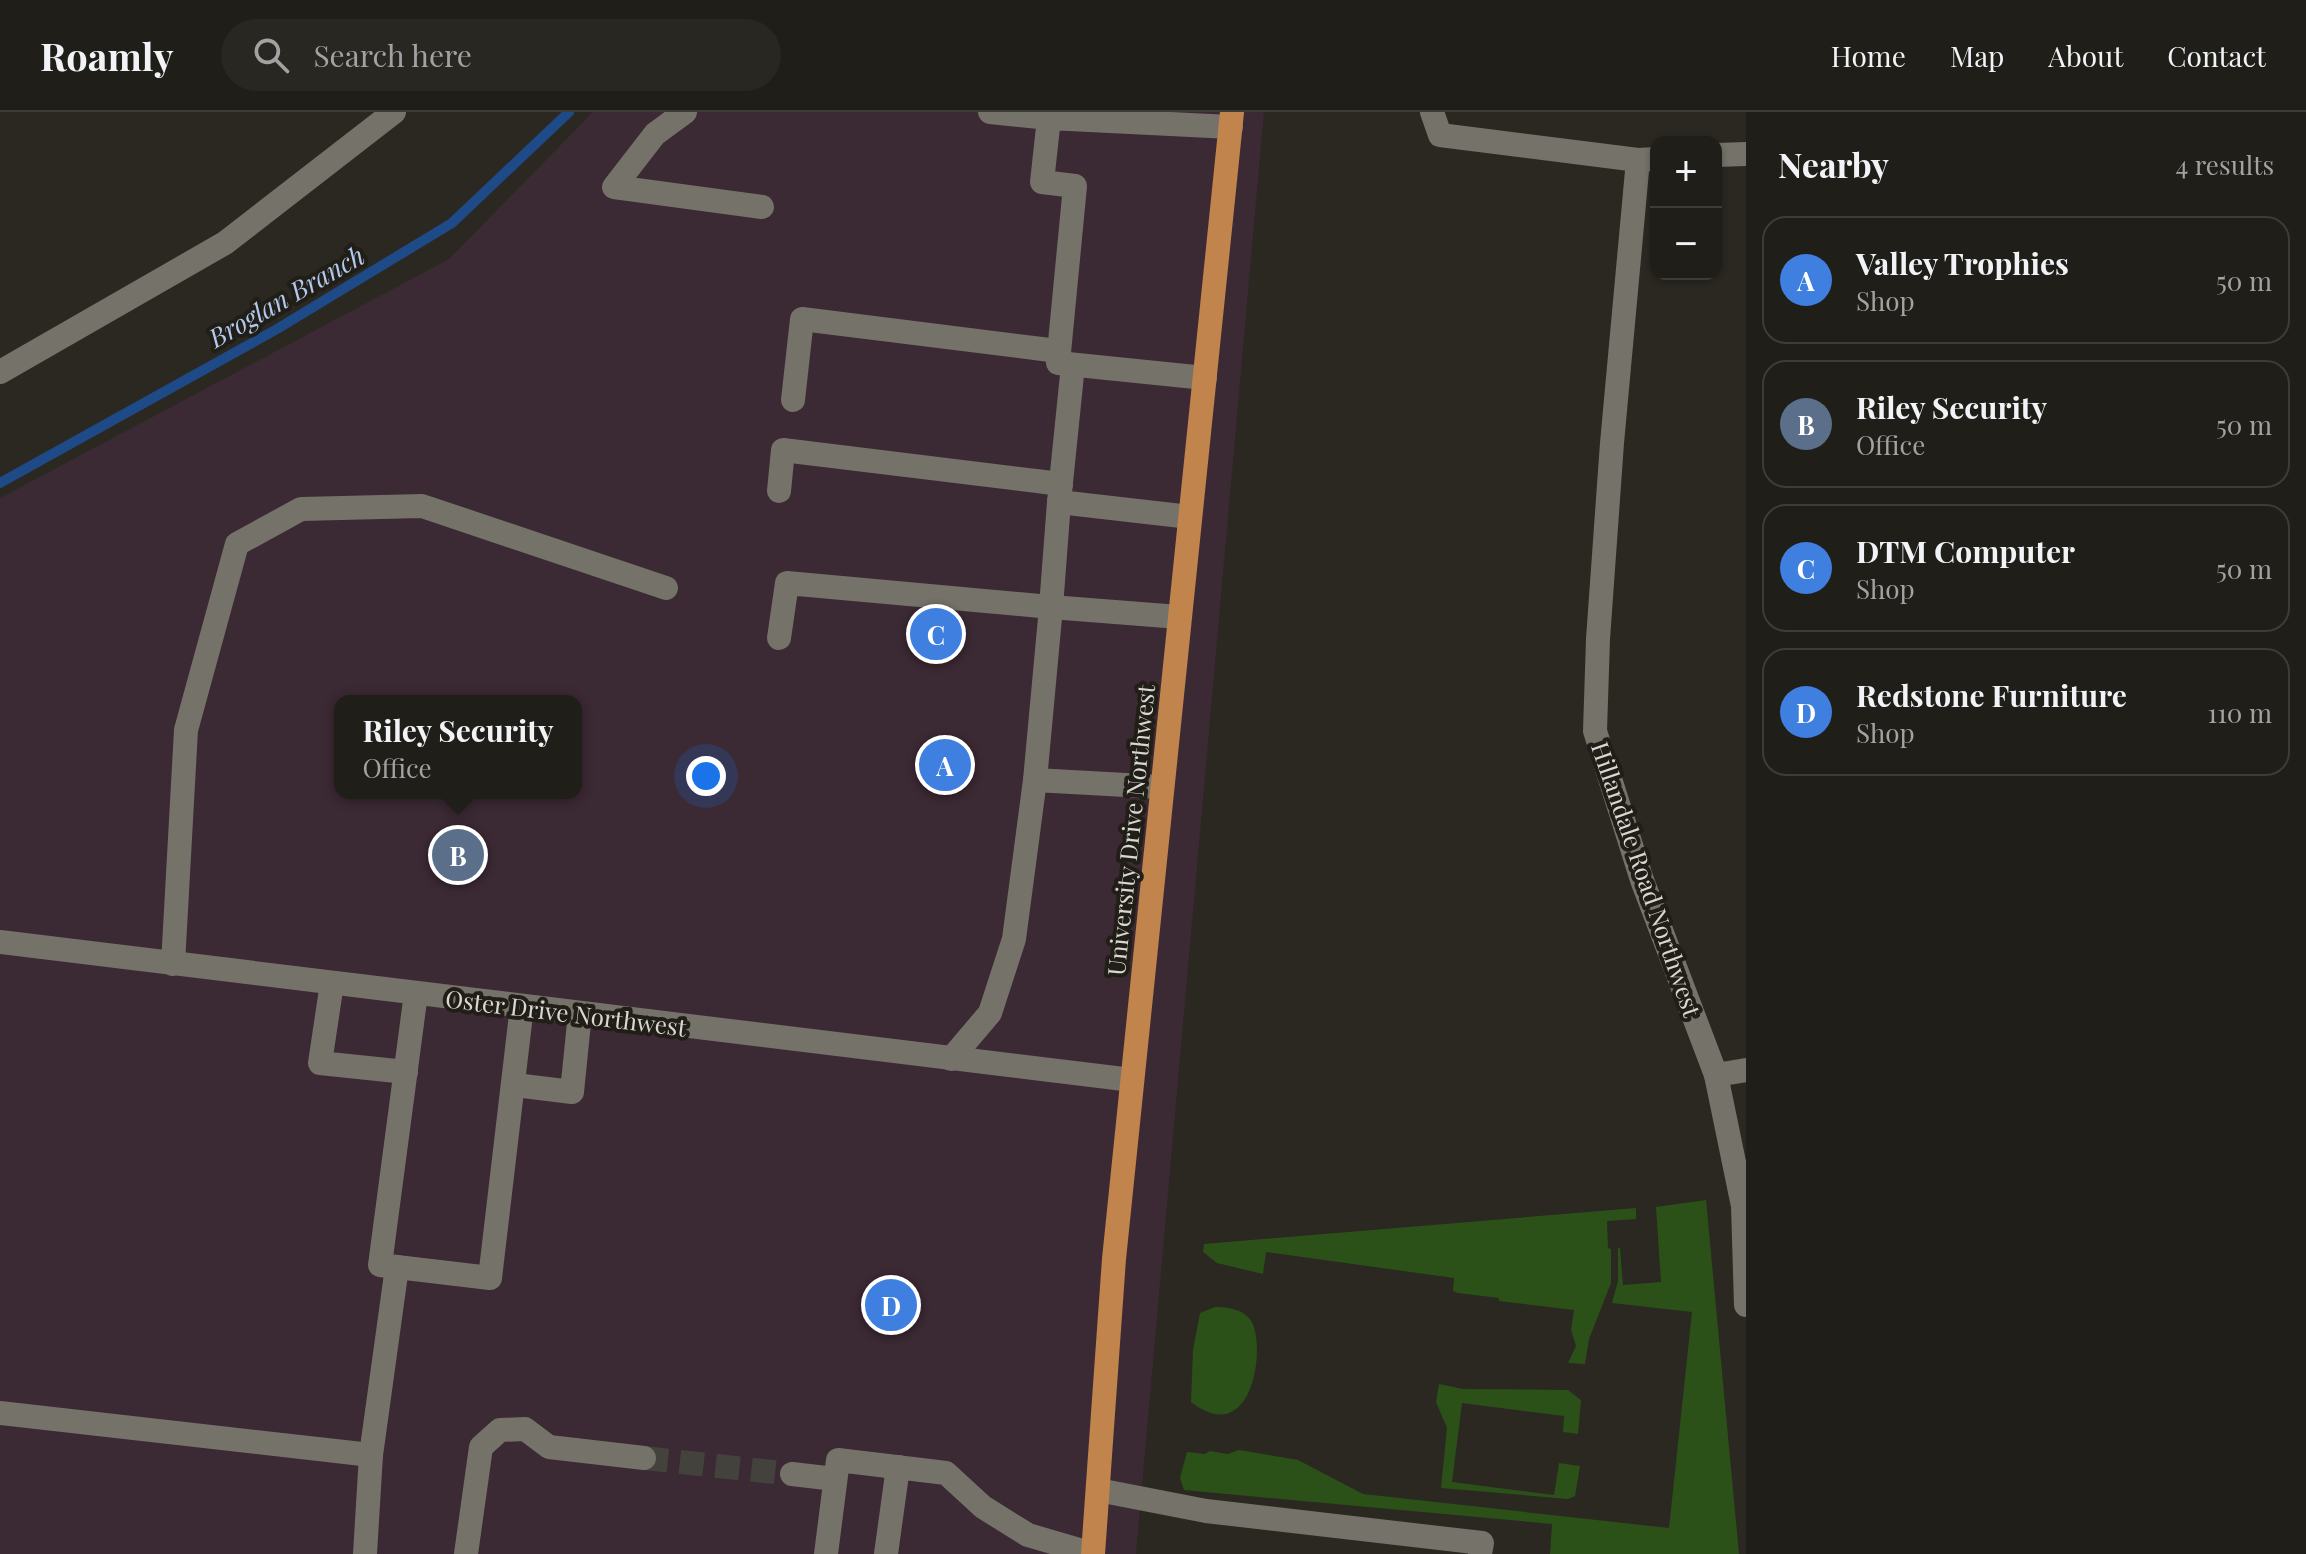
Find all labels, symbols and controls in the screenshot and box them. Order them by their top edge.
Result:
search box [221,19,781,91]
text: Roamly [40,30,173,81]
icon: search [249,33,293,77]
text: Search here [313,35,472,75]
text: Home [1831,37,1906,74]
text: Map [1950,37,2004,74]
text: About [2048,37,2123,74]
text: Contact [2167,37,2266,74]
map controls [1650,136,1722,280]
button: + [1650,136,1722,208]
text: Nearby [1778,141,1889,187]
text: 4 results [2175,147,2274,182]
button: − [1650,208,1722,280]
water label: Broglan Branch [201,237,370,355]
text: Valley Trophies [1856,243,2069,283]
text: A [1797,263,1815,298]
text: 50 m [2216,263,2272,298]
text: Shop [1856,283,1915,318]
text: Riley Security [1856,387,2047,427]
text: B [1797,407,1815,442]
text: 50 m [2216,407,2272,442]
text: Office [1856,427,1925,462]
text: DTM Computer [1856,531,2075,571]
text: C [1797,551,1815,586]
text: 50 m [2216,551,2272,586]
text: Shop [1856,571,1915,606]
pin: C [910,604,962,664]
text: Redstone Furniture [1856,675,2127,715]
street label: University Drive Northwest [1099,682,1161,977]
popup [334,695,582,799]
text: D [1796,695,1816,730]
text: 110 m [2208,695,2272,730]
text: Riley Security [362,710,554,750]
text: Shop [1856,715,1915,750]
pin: A [919,735,971,795]
street label: Hillandale Road Northwest [1585,737,1709,1021]
text: Office [362,750,432,785]
your location [686,756,726,796]
pin: B [432,825,484,885]
street label: Oster Drive Northwest [444,981,689,1043]
pin: D [865,1275,917,1335]

